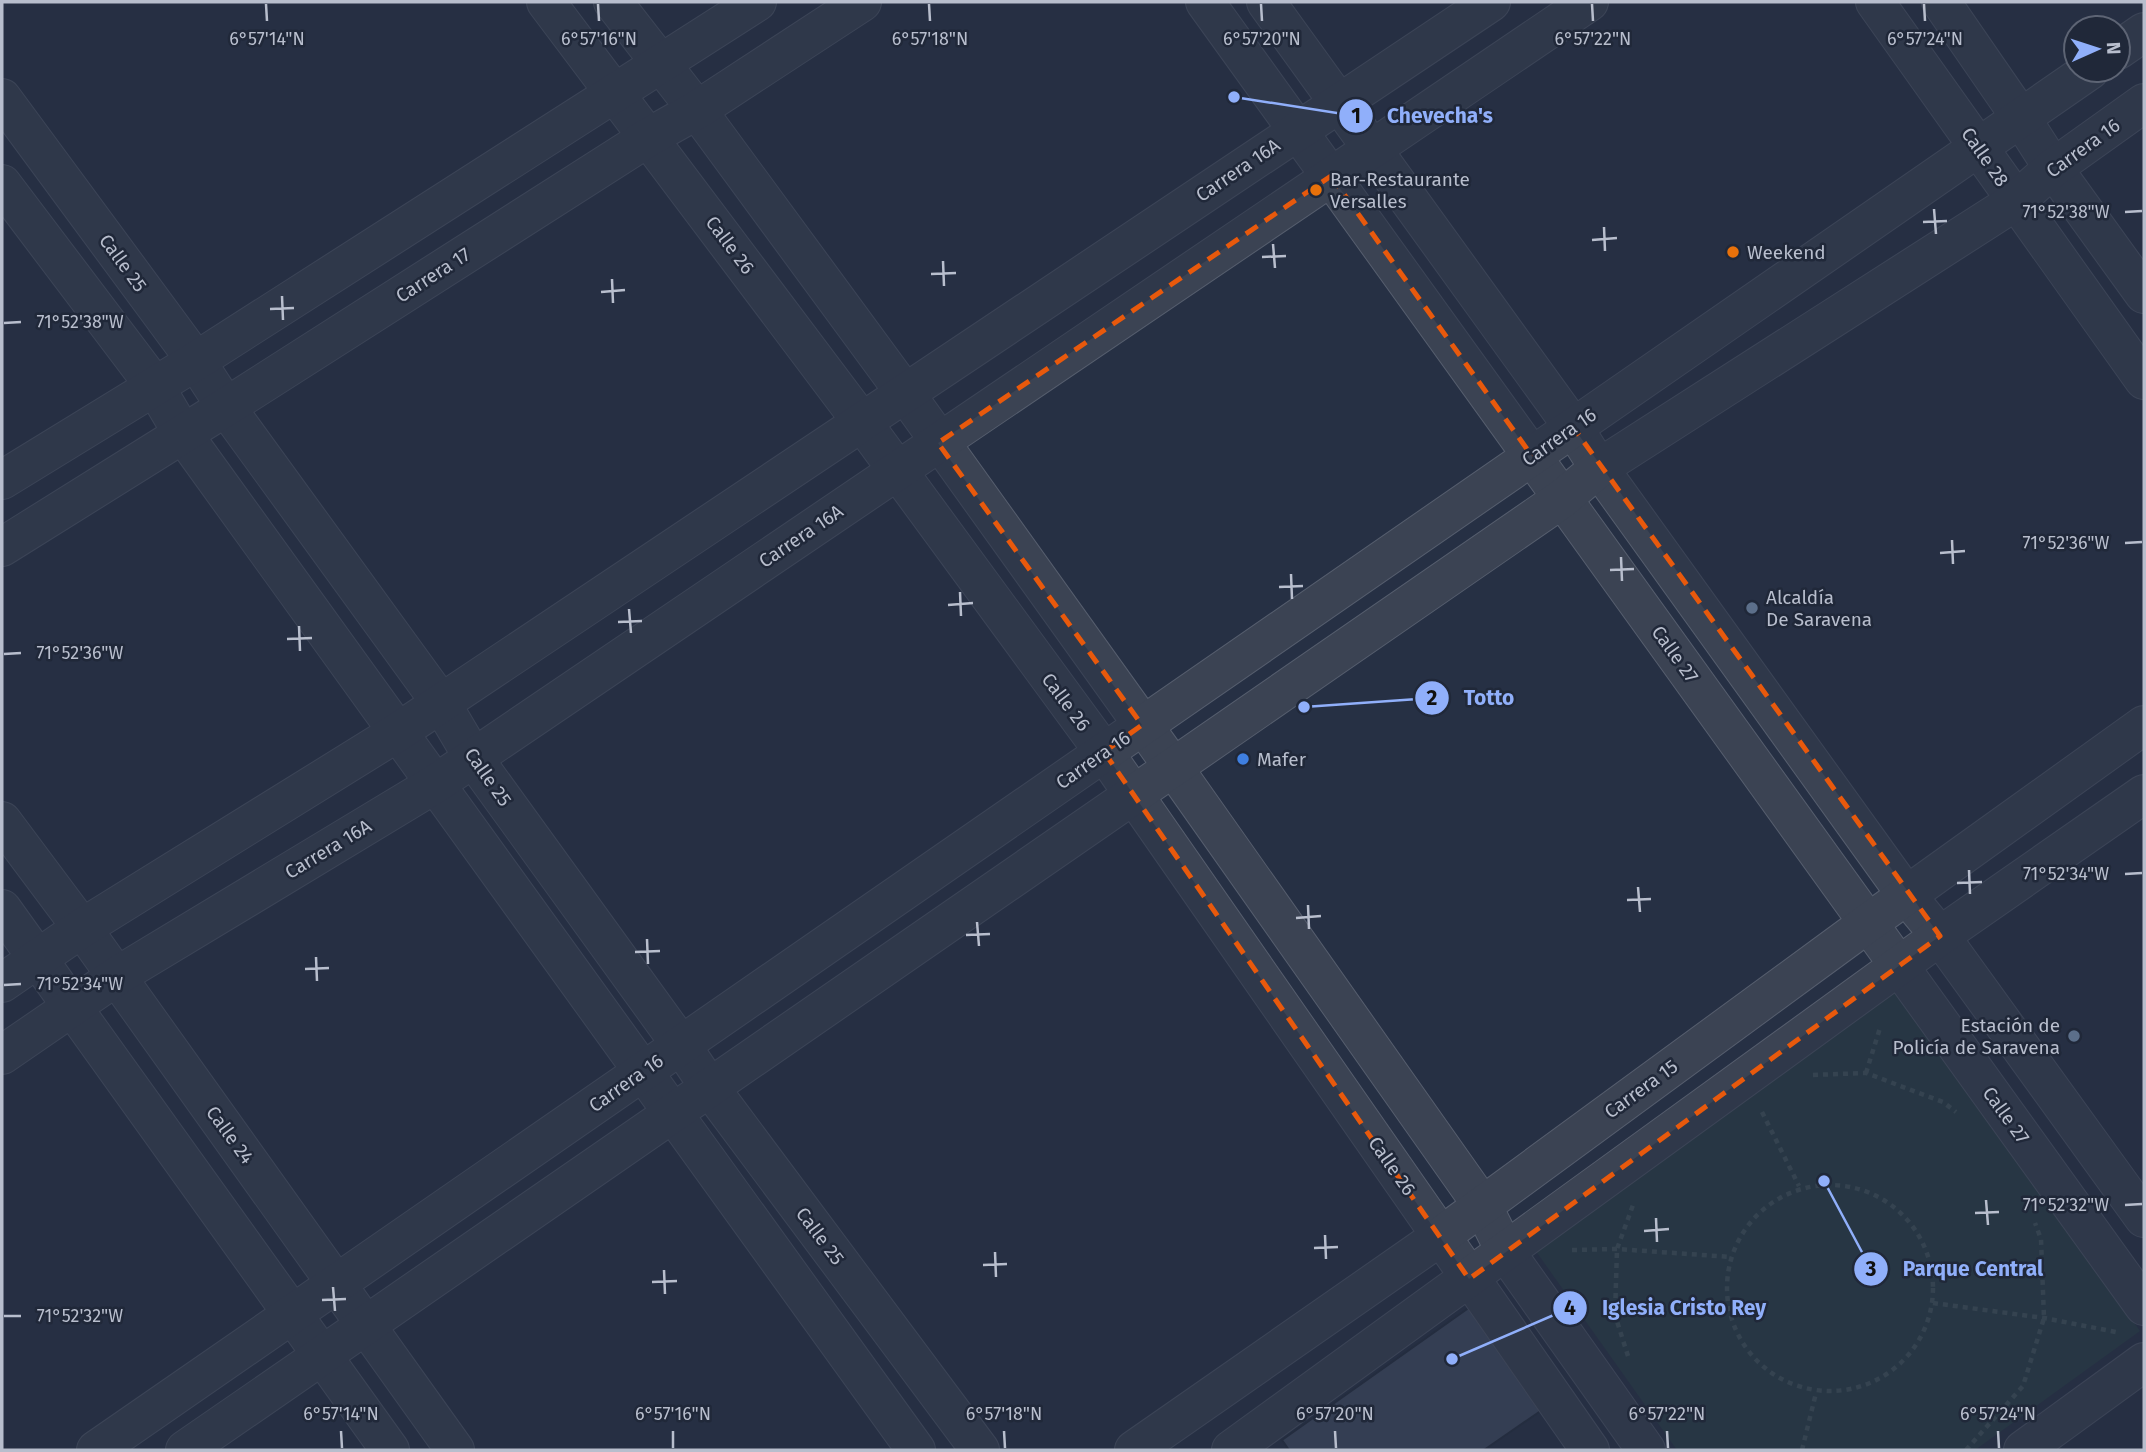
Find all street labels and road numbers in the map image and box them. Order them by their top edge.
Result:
street label: Carrera 16 [2042,114,2124,182]
street label: Calle 28 [1956,123,2014,191]
street label: Carrera 16A [1192,133,1285,207]
street label: Calle 26 [701,211,759,279]
street label: Calle 25 [94,230,152,296]
street label: Carrera 17 [392,242,474,308]
street label: Carrera 16 [1517,403,1601,471]
street label: Carrera 16A [755,499,848,573]
street label: Calle 27 [1647,621,1703,687]
street label: Calle 26 [1037,668,1095,736]
street label: Carrera 16 [1051,726,1135,794]
street label: Calle 25 [460,743,516,811]
street label: Carrera 16A [281,814,375,884]
street label: Carrera 16 [584,1049,668,1117]
street label: Carrera 15 [1600,1055,1682,1123]
street label: Calle 27 [1978,1082,2034,1148]
street label: Calle 24 [201,1102,259,1168]
street label: Calle 26 [1363,1132,1421,1200]
street label: Calle 25 [791,1203,849,1269]

